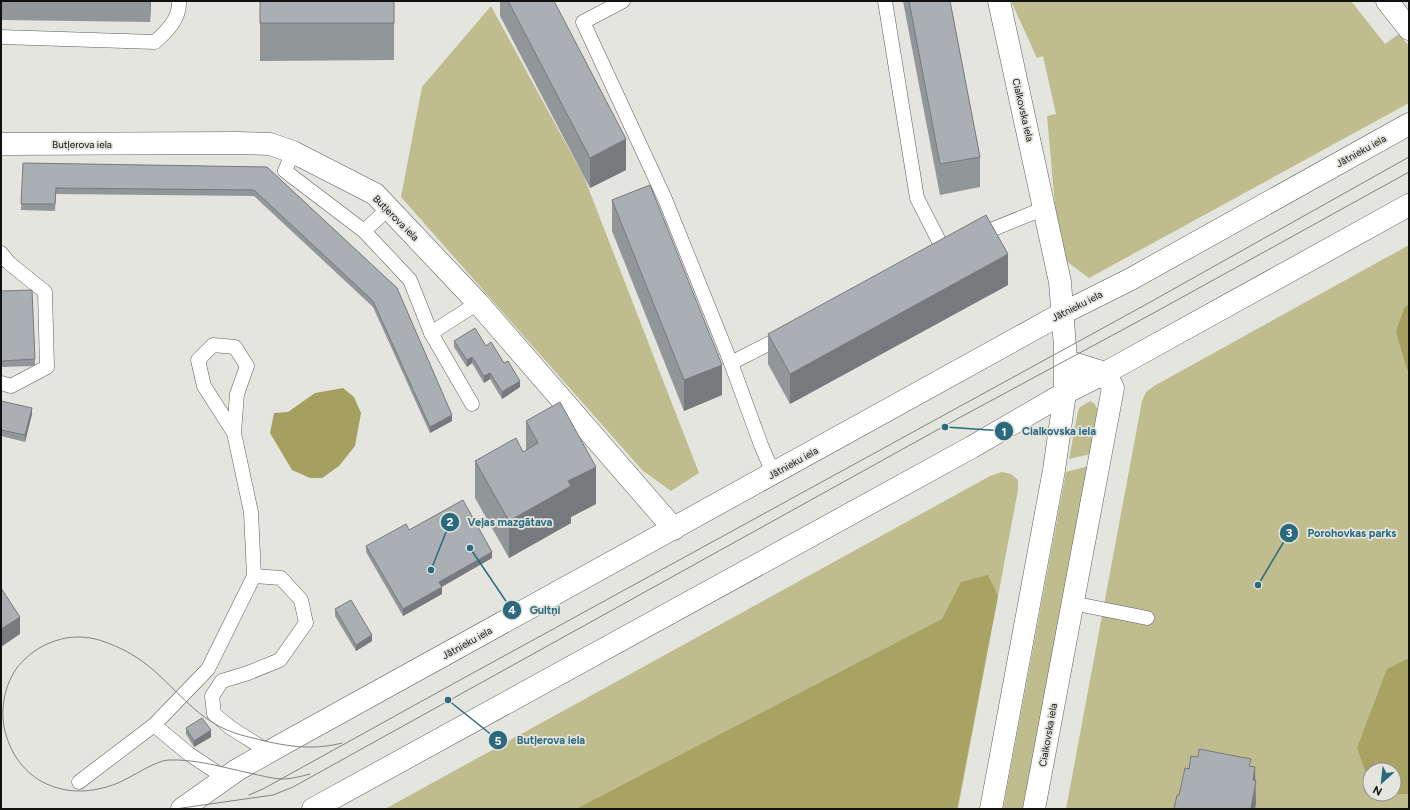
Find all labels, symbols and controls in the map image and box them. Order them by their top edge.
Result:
street label: Cialkovska iela [1009,77,1037,143]
street label: Jātnieku iela [1334,132,1388,170]
street label: Butļerova iela [52,138,112,151]
street label: Butļerova iela [370,192,422,244]
street label: Jātnieku iela [1049,288,1105,324]
callout: Cialkovska iela [994,420,1104,443]
text: 1 [1001,425,1007,439]
text: Cialkovska iela [1022,425,1096,438]
street label: Jātnieku iela [766,444,820,482]
callout: Veļas mazgātava [440,511,561,534]
text: 2 [447,515,454,529]
text: Veļas mazgātava [468,516,553,529]
callout: Porohovkas parks [1279,521,1404,544]
text: 3 [1286,526,1293,540]
text: Porohovkas parks [1308,527,1396,540]
callout: Gultņi [502,598,569,621]
text: 4 [508,603,516,617]
text: Gultņi [530,604,560,617]
street label: Jātnieku iela [440,624,494,662]
street label: Cialkovska iela [1036,702,1060,768]
callout: Butļerova iela [488,729,593,752]
text: 5 [495,734,502,748]
text: Butļerova iela [517,734,585,747]
north arrow [1362,762,1402,802]
text: N [1371,783,1384,798]

